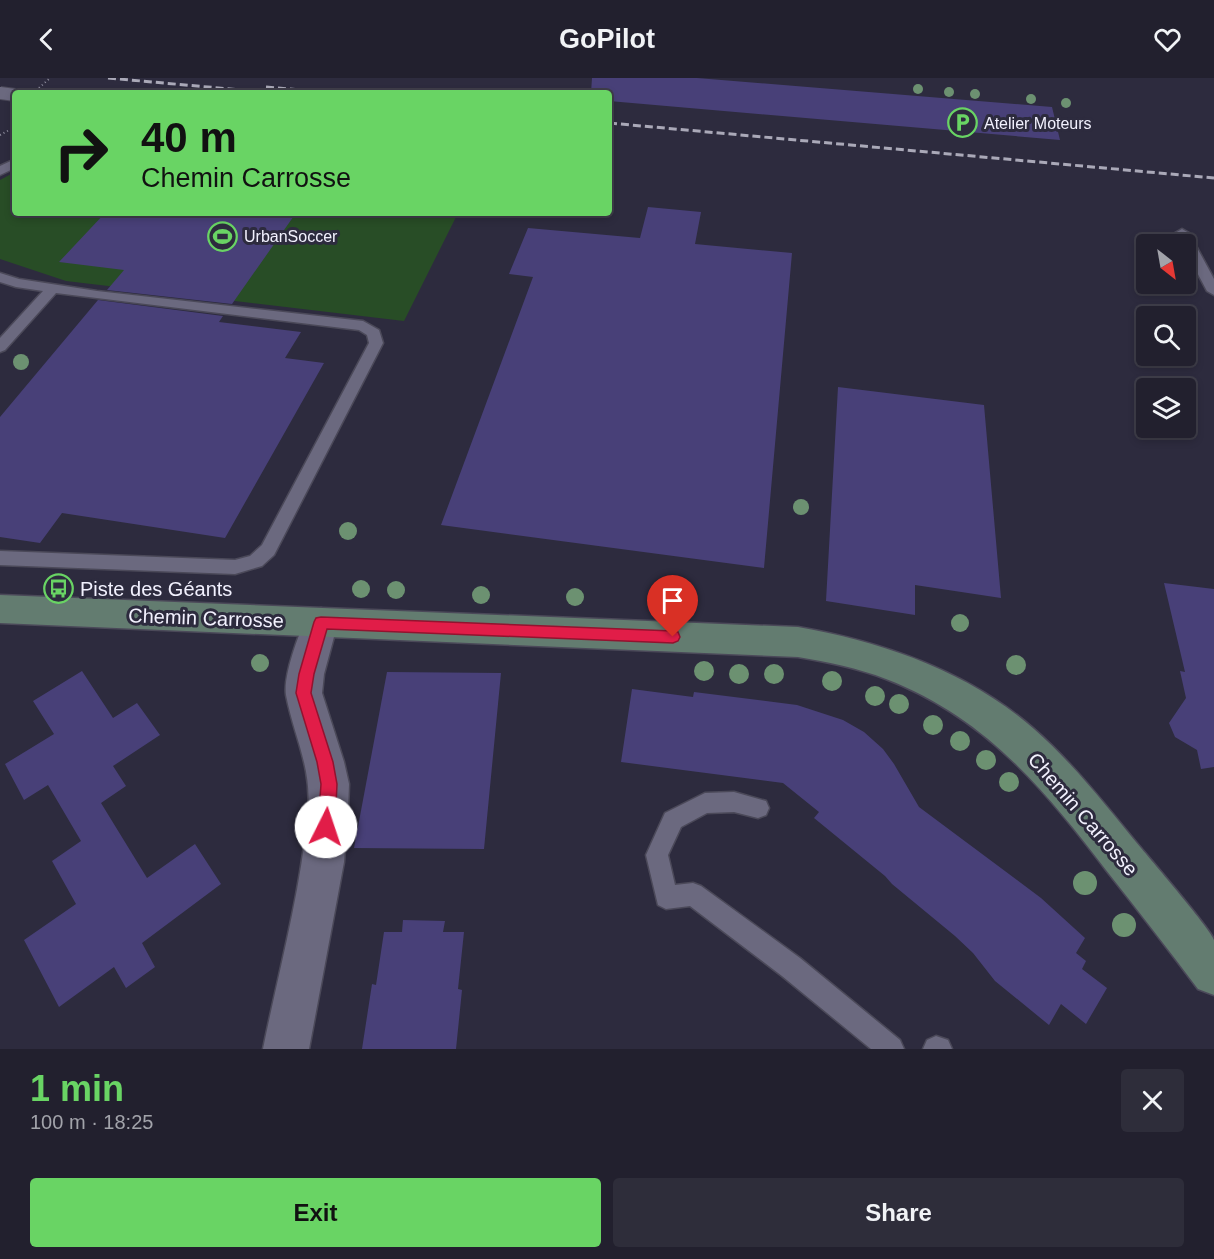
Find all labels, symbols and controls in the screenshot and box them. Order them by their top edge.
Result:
icon: back [30,23,63,56]
icon: heart [1151,23,1184,56]
text: GoPilot [559,24,655,54]
parking icon: Atelier Moteurs [947,107,979,139]
icon: right [42,114,120,192]
text: 40 m [141,114,237,161]
place label: Atelier Moteurs [984,115,1092,132]
text: Chemin Carrosse [141,163,351,193]
sports icon: UrbanSoccer [207,220,239,252]
place label: UrbanSoccer [244,228,338,245]
north arrow [1136,234,1196,294]
map controls [1136,234,1196,438]
button: search [1136,306,1196,366]
button: layers [1136,378,1196,438]
bus stop icon: Piste des Géants [43,573,75,605]
pin [647,575,698,637]
place label: Piste des Géants [80,578,232,600]
icon: arrive [656,584,689,617]
street label: Chemin Carrosse [128,604,284,632]
street label: Chemin Carrosse [1024,748,1142,880]
position arrow [294,795,358,859]
text: 1 min [30,1068,124,1109]
button: close [1121,1069,1184,1132]
text: 100 m · 18:25 [30,1111,153,1133]
button: Exit [30,1178,601,1247]
button: Share [613,1178,1184,1247]

